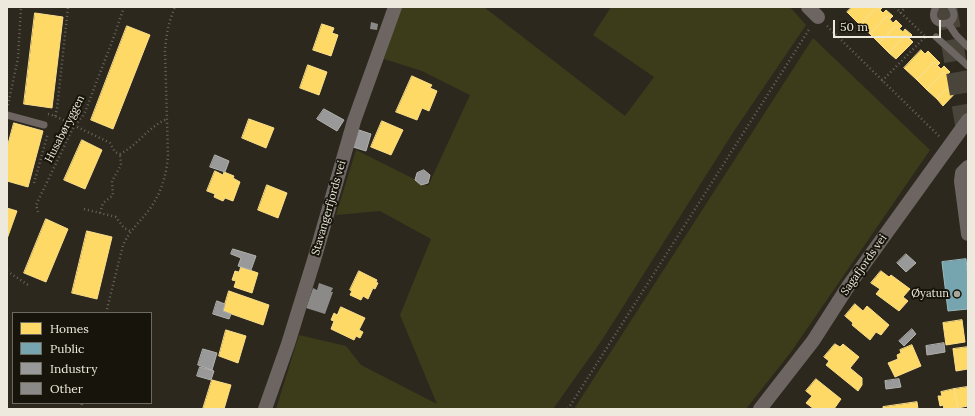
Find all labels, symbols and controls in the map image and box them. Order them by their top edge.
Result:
scale bar [835,12,943,38]
text: 50 m [840,19,868,34]
street label: Husabøryggen [42,93,88,165]
street label: Stavangerfjords vei [309,159,349,257]
street label: Sagafjords vei [838,232,890,298]
place label: Øyatun [911,287,949,301]
marker: Øyatun [952,289,962,299]
legend [12,312,152,404]
text: Homes [50,321,89,336]
text: Public [50,341,84,356]
text: Industry [50,361,97,376]
text: Other [50,381,83,396]

